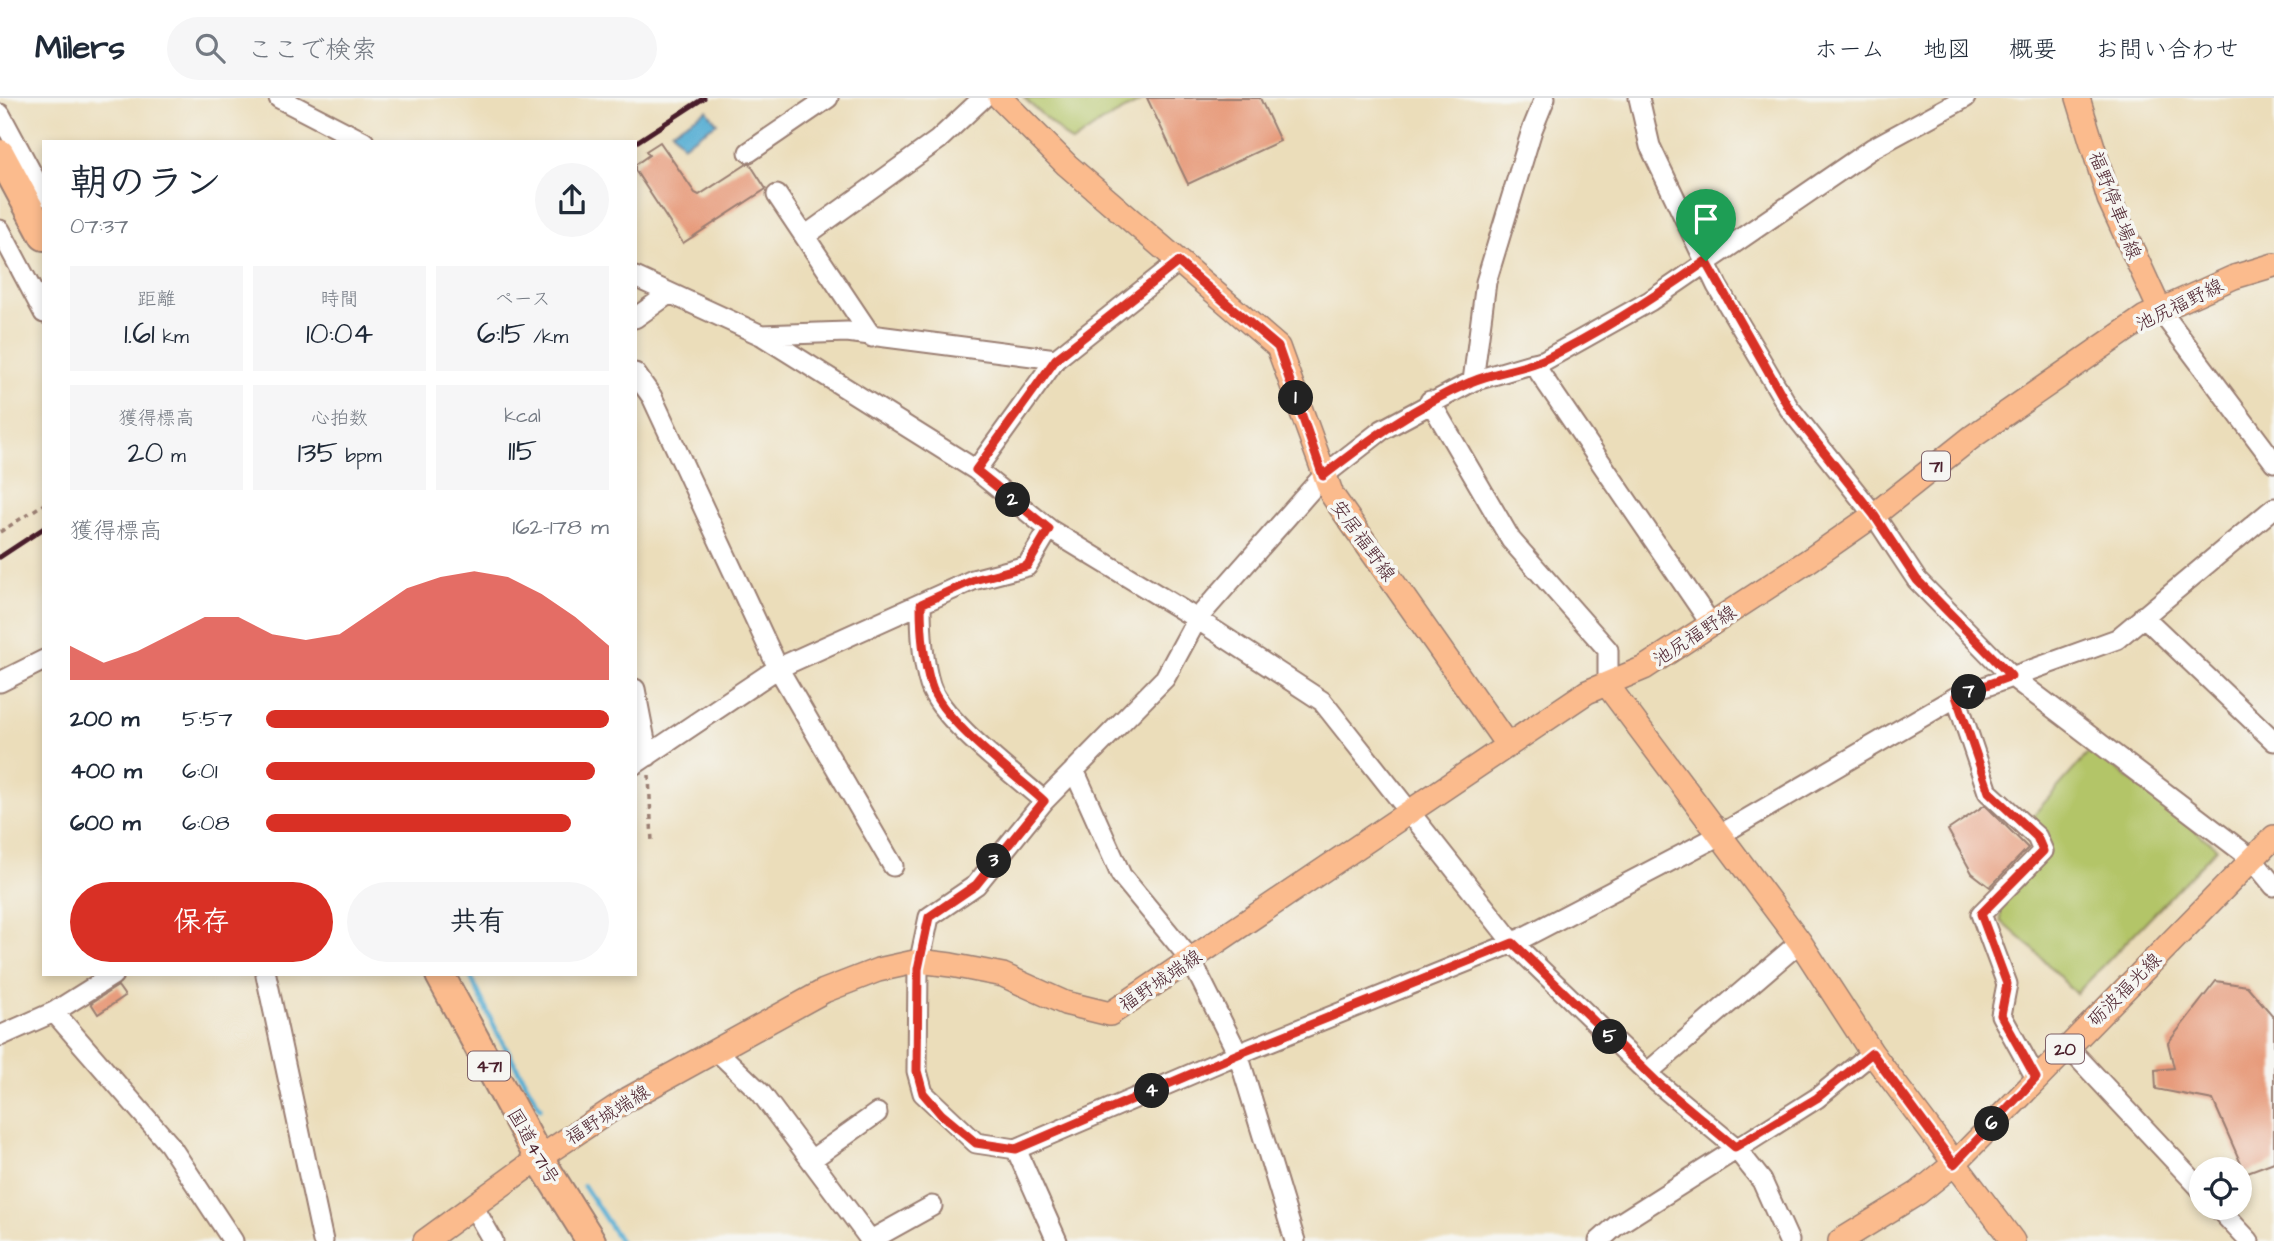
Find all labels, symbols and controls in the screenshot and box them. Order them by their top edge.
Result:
search box [167,17,657,80]
text: Milers [35,25,125,71]
icon: search [191,29,229,67]
text: ここで検索 [247,32,377,68]
text: ホーム [1814,33,1885,67]
text: 地図 [1923,33,1971,67]
text: 概要 [2009,33,2057,67]
text: お問い合わせ [2095,33,2239,67]
street label: 福野停車場線 [2082,147,2148,264]
text: 朝のラン [70,158,222,210]
button: share [535,163,609,237]
pin [1676,189,1736,261]
icon: arrive [1687,200,1725,238]
text: 07:37 [70,210,128,242]
street label: 池尻福野線 [2131,272,2228,338]
text: 距離 [137,286,176,313]
text: 時間 [320,286,359,313]
text: ペース [495,286,550,313]
text: 1.61 [124,313,155,355]
text: 10:04 [306,313,373,355]
text: 6:15 [477,313,526,355]
text: km [155,324,189,351]
text: /km [526,324,568,351]
pin: 1 [1278,380,1314,416]
text: 1 [1294,384,1297,411]
text: kcal [504,403,541,430]
text: 獲得標高 [118,405,195,432]
text: 心拍数 [311,405,368,432]
text: 115 [508,430,537,472]
text: 20 [127,432,163,474]
text: 135 [298,432,338,474]
text: m [163,443,186,470]
text: bpm [338,443,381,470]
road number: 71 [1922,452,1950,480]
pin: 2 [996,482,1030,518]
text: 2 [1007,486,1018,513]
street label: 安居福野線 [1324,495,1402,587]
text: 162–178 m [512,511,609,543]
text: 獲得標高 [70,515,162,547]
street label: 池尻福野線 [1648,599,1742,673]
pin: 7 [1952,674,1986,710]
text: 7 [1963,678,1974,705]
text: 200 m [70,703,139,735]
text: 5:57 [182,703,233,735]
text: 400 m [70,755,142,787]
text: 6:01 [182,755,218,787]
text: 600 m [70,807,141,839]
text: 6:08 [182,807,230,839]
pin: 3 [976,844,1012,878]
text: 3 [989,847,998,874]
button: 保存 [70,882,333,962]
button: 共有 [347,882,609,962]
street label: 福野城端線 [1114,943,1208,1019]
street label: 砺波福光線 [2082,947,2168,1033]
pin: 5 [1592,1020,1628,1054]
text: 5 [1603,1023,1616,1050]
road number: 20 [2046,1034,2084,1064]
road number: 471 [468,1051,510,1080]
pin: 4 [1134,1074,1170,1108]
text: 4 [1145,1077,1158,1104]
street label: 福野城端線 [560,1079,655,1152]
street label: 国道471号 [500,1104,565,1190]
pin: 6 [1974,1107,2010,1142]
text: 6 [1986,1110,1997,1137]
map controls [2189,1157,2252,1220]
button: locate [2189,1157,2252,1220]

